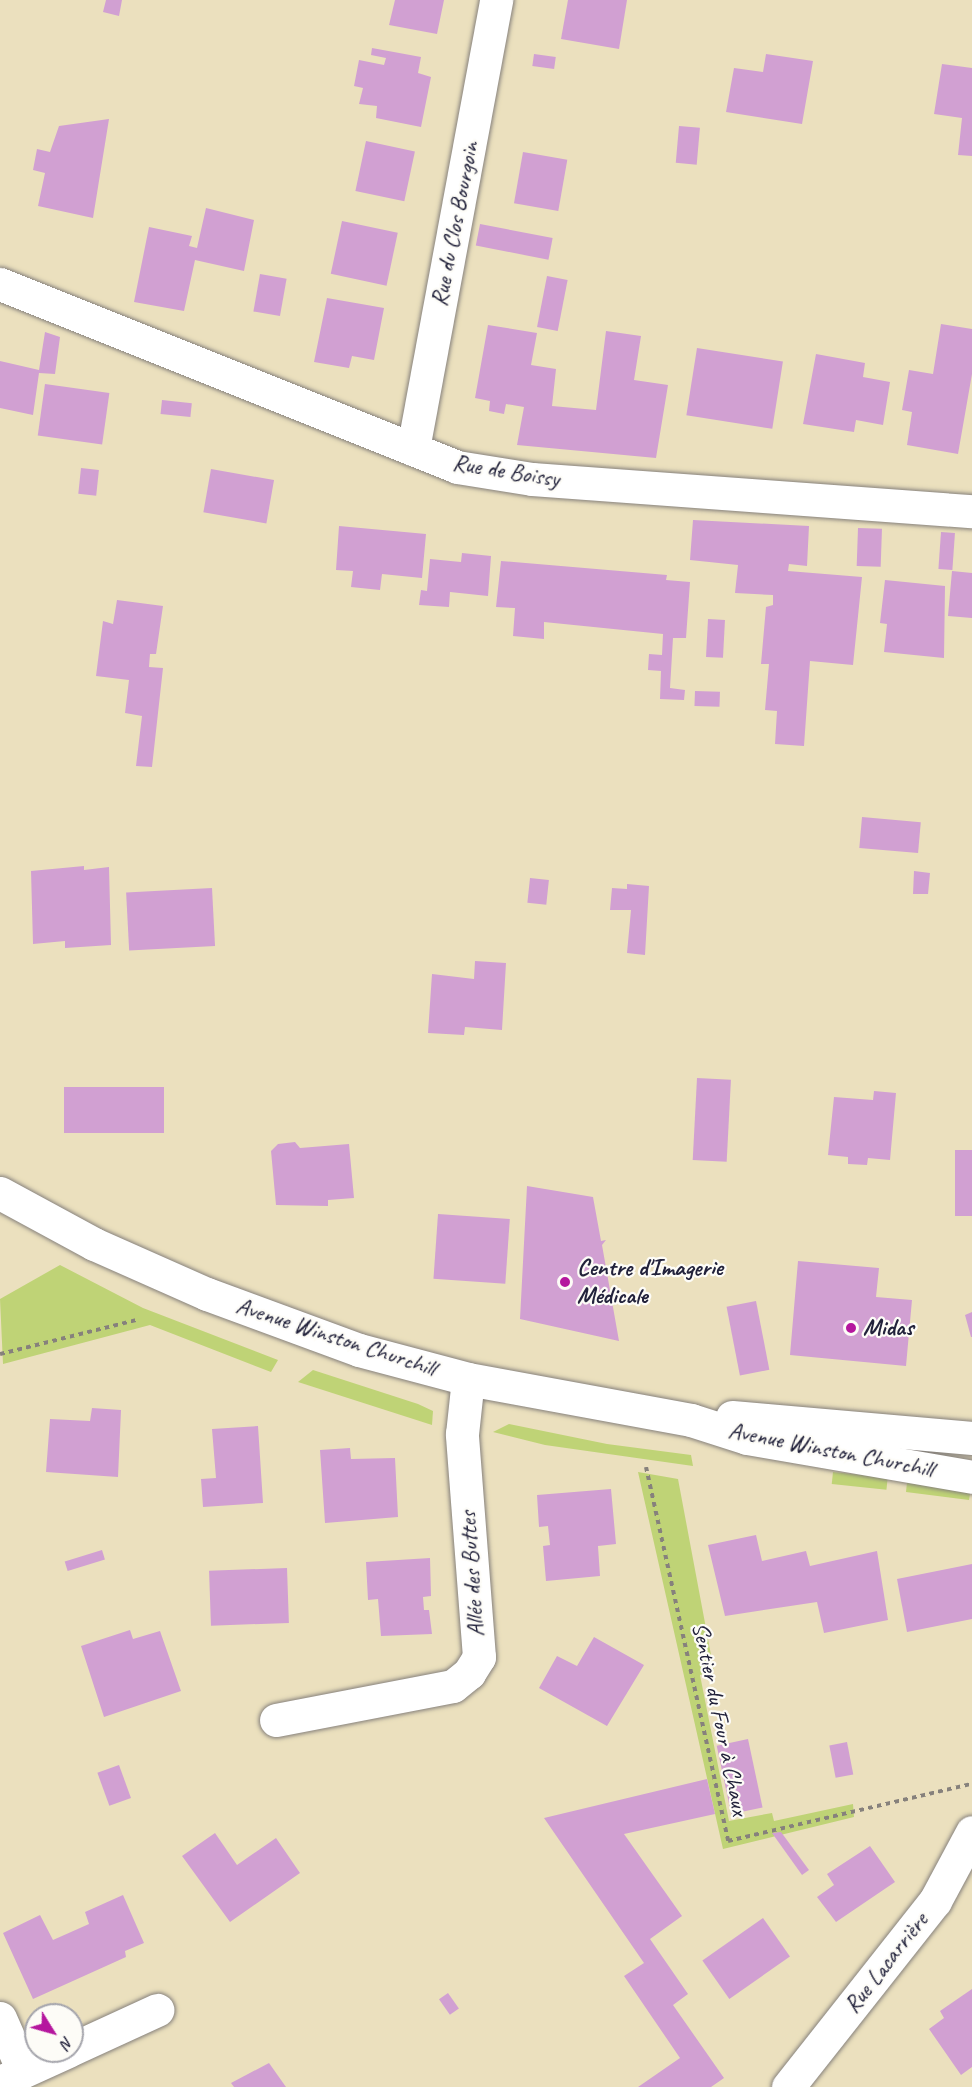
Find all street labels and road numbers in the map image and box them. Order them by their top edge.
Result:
street label: Rue du Clos Bourgoin [425,139,485,309]
street label: Rue de Boissy [451,448,561,494]
street label: Avenue Winston Churchill [233,1291,439,1383]
street label: Avenue Winston Churchill [726,1416,936,1484]
street label: Allée des Buttes [453,1510,491,1638]
street label: Sentier du Four à Chaux [685,1620,755,1818]
street label: Rue Lacarrière [838,1907,934,2019]

